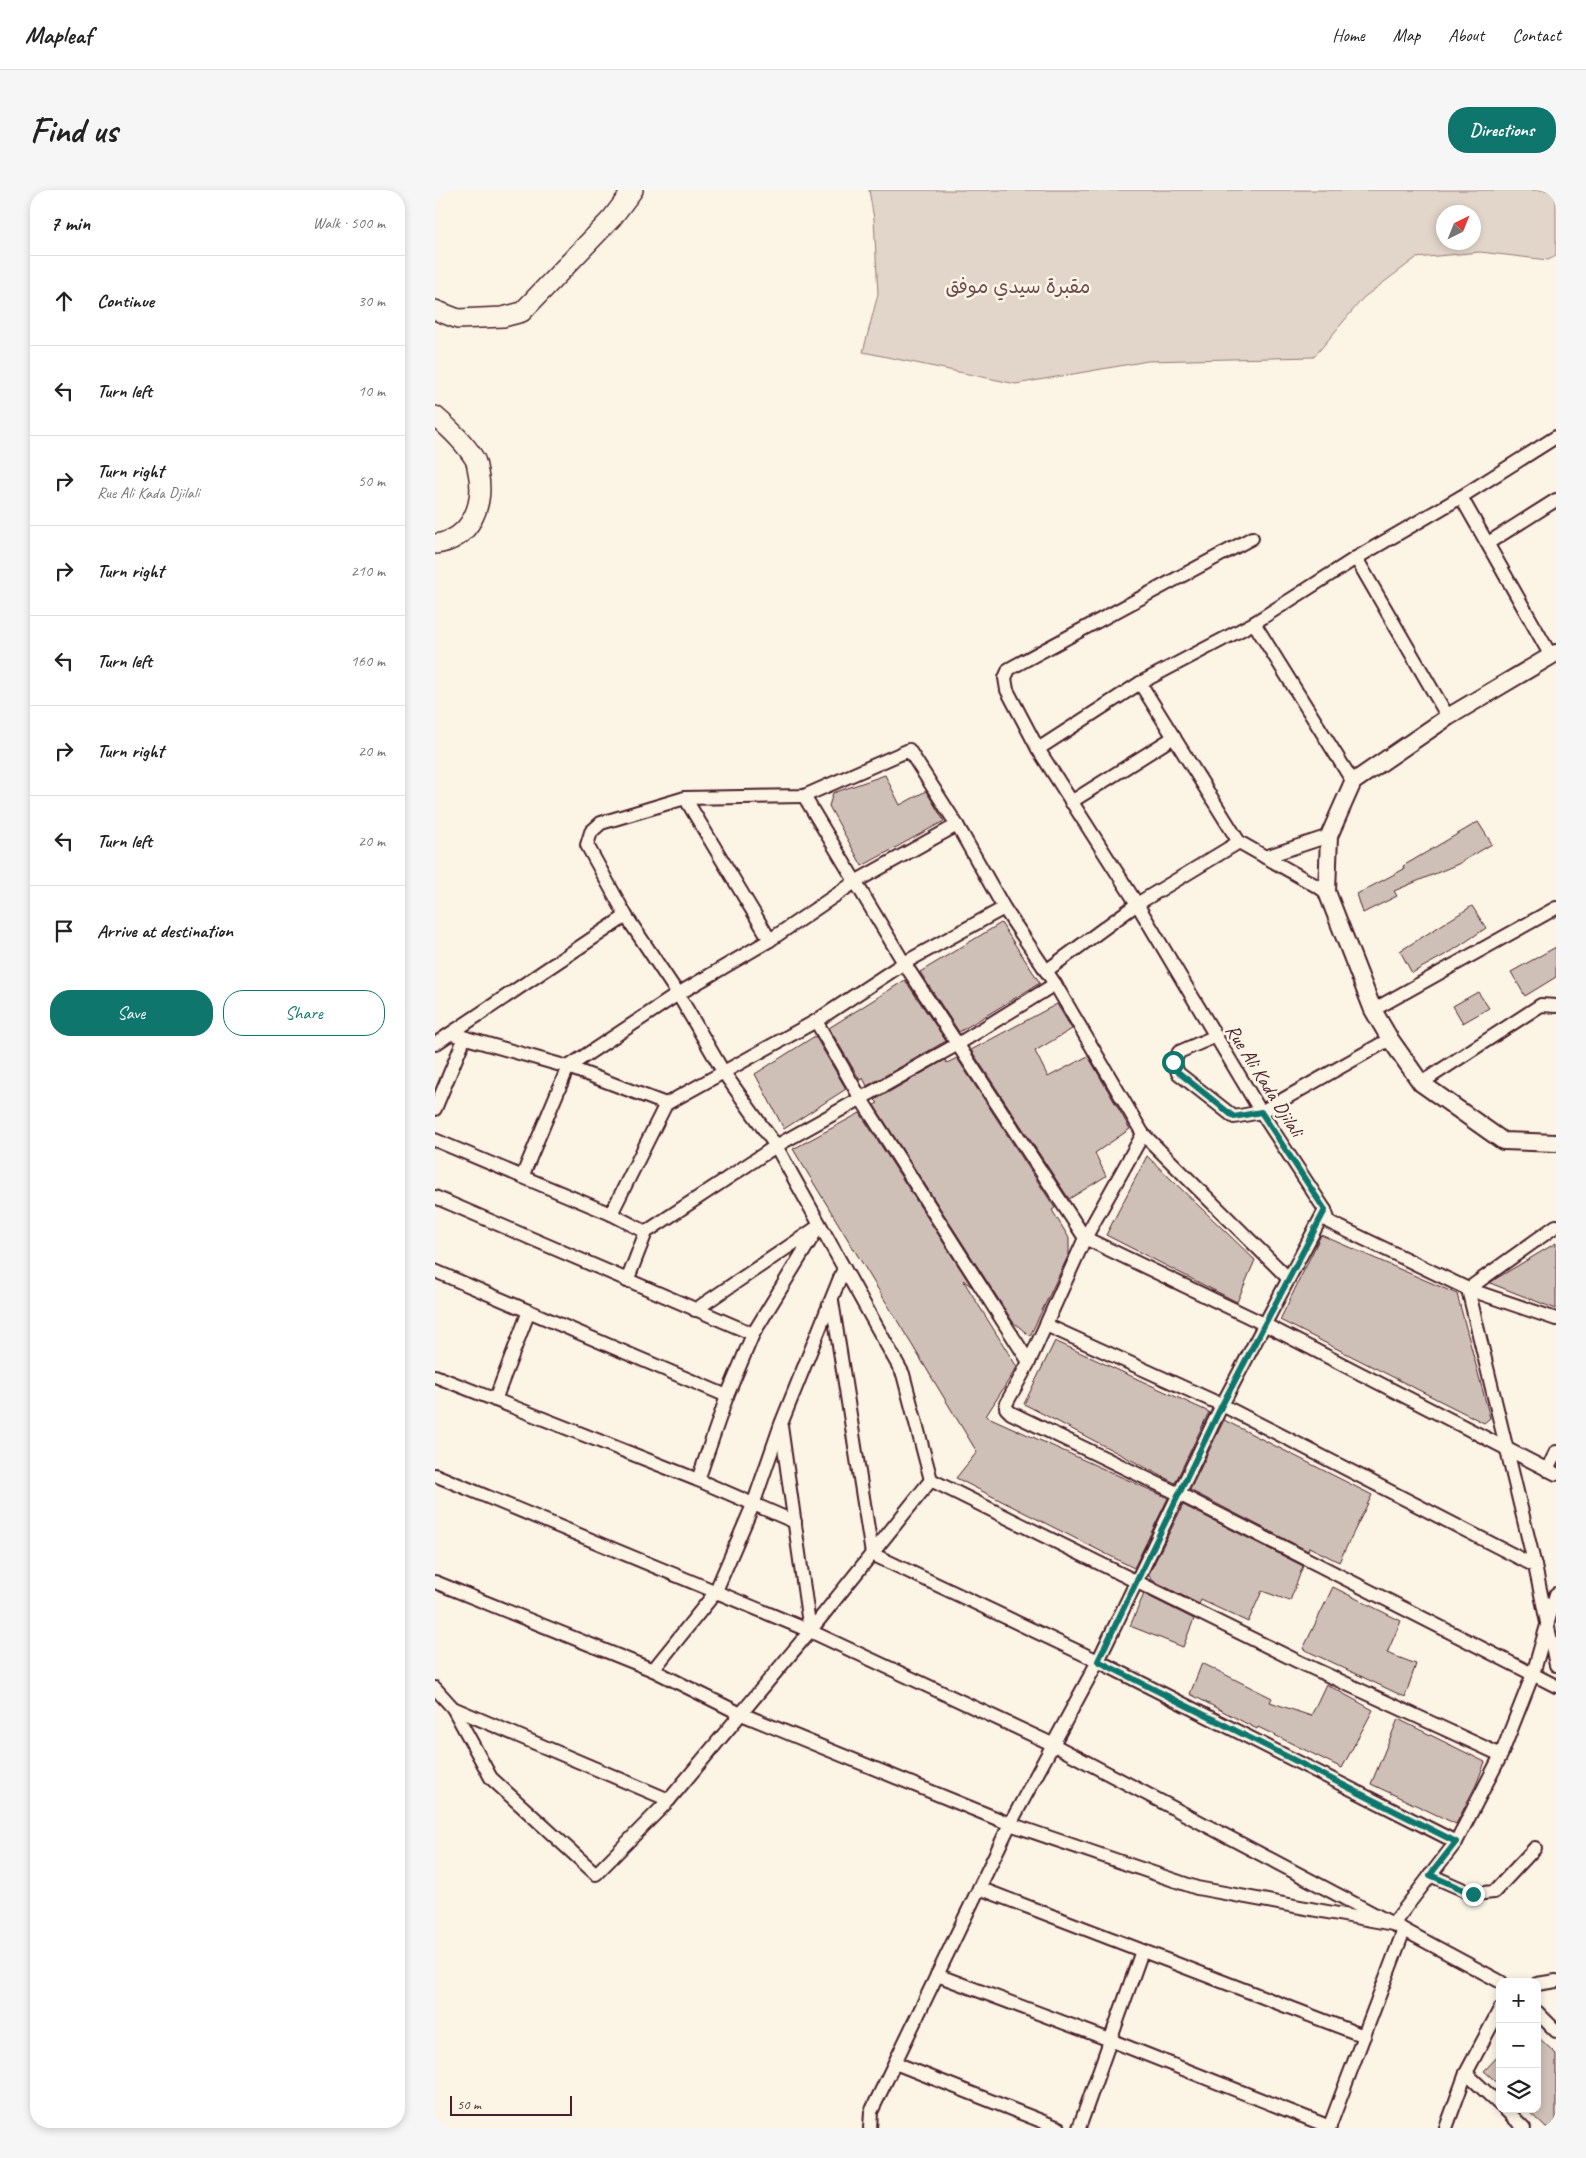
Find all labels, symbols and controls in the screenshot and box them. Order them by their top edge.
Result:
text: Mapleaf [25,20,92,50]
text: Home [1332,24,1365,46]
text: Map [1393,24,1420,46]
text: About [1448,24,1484,46]
text: Contact [1512,24,1561,46]
button: Directions [1448,107,1556,153]
text: Find us [30,108,117,153]
north arrow [1436,205,1481,250]
text: 7 min [50,210,90,236]
text: Walk · 500 m [313,213,385,233]
park label: مقبرة سيدي موفق [946,274,1090,301]
icon: ahead [50,287,78,315]
text: Continue [97,289,154,313]
text: 30 m [358,291,385,311]
icon: left [50,377,78,405]
text: Turn left [97,379,152,403]
text: 10 m [358,381,385,401]
text: Turn right [97,459,164,483]
icon: right [50,467,78,495]
text: 50 m [358,471,385,491]
text: Rue Ali Kada Djilali [97,483,200,503]
icon: right [50,557,78,585]
text: Turn right [97,559,164,583]
text: 210 m [351,561,385,581]
icon: left [50,647,78,675]
text: Turn left [97,649,152,673]
text: 160 m [351,651,385,671]
icon: right [50,737,78,765]
text: Turn right [97,739,164,763]
text: 20 m [358,741,385,761]
icon: left [50,827,78,855]
text: Turn left [97,829,152,853]
text: 20 m [358,831,385,851]
icon: arrive [50,917,78,945]
text: Arrive at destination [97,919,233,943]
button: Save [50,990,213,1036]
button: Share [223,990,385,1036]
street label: Rue Ali Kada Djilali [1220,1019,1310,1143]
route start [1162,1051,1185,1074]
route end [1462,1883,1485,1906]
map controls [1496,1978,1541,2113]
button: + [1496,1978,1541,2023]
button: − [1496,2023,1541,2068]
button: layers [1496,2068,1541,2113]
scale bar [450,2093,573,2116]
text: 50 m [457,2096,481,2113]

